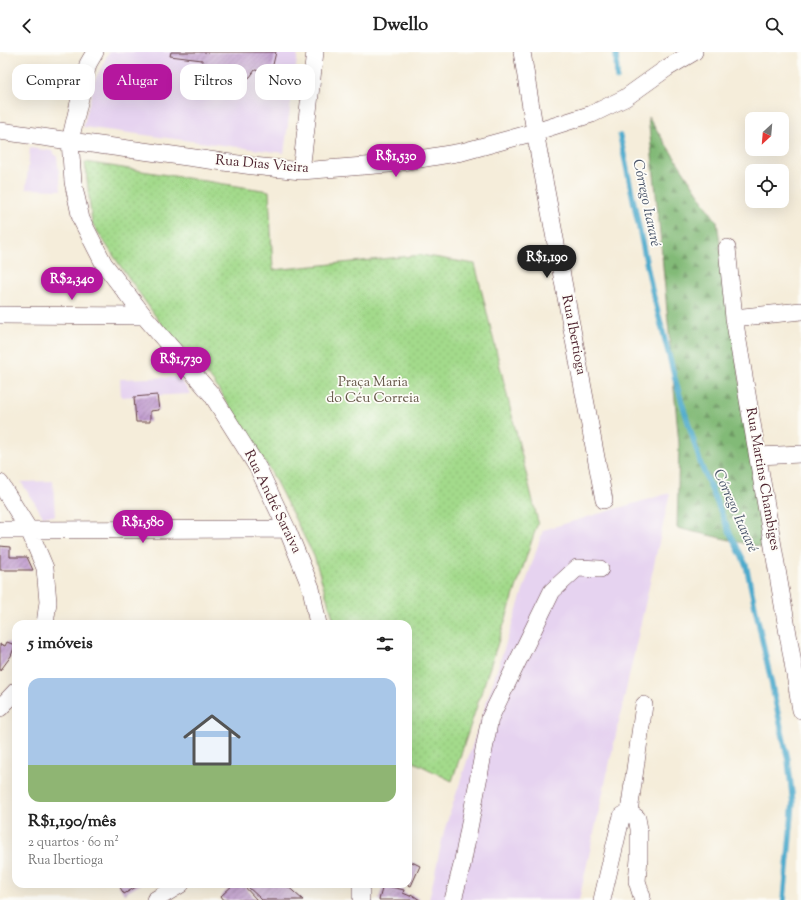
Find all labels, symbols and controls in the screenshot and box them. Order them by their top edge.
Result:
text: Dwello [373,13,428,39]
icon: back [16,15,38,37]
icon: search [763,15,785,37]
chip: Comprar [12,64,95,100]
chip: Alugar [103,64,172,100]
chip: Filtros [180,64,247,100]
chip: Novo [255,64,315,100]
north arrow [745,112,789,156]
map controls [745,112,789,208]
pin: R$1,530 [359,144,433,178]
text: R$1,530 [376,148,416,166]
street label: Rua Dias Vieira [214,151,310,179]
water label: Córrego Itararé [626,157,666,249]
button: locate [745,164,789,208]
pin: R$1,190 [510,245,584,279]
text: R$1,190 [526,249,568,267]
pin: R$2,340 [35,267,109,301]
text: R$2,340 [50,271,94,289]
street label: Rua Ibertioga [555,293,591,377]
pin: R$1,730 [144,347,218,381]
text: R$1,730 [160,351,202,369]
park label: Praça Maria do Céu Correia [327,373,420,409]
street label: Rua Martins Chambiges [740,406,784,552]
street label: Rua André Saraiva [238,447,306,558]
water label: Córrego Itararé [707,466,763,556]
pin: R$1,580 [106,510,180,544]
text: R$1,580 [122,514,164,532]
text: 5 imóveis [28,632,93,656]
icon: filters [374,633,396,655]
icon: home [176,704,248,776]
text: R$1,190/mês [28,810,116,834]
text: 2 quartos · 60 m² [28,834,119,852]
text: Rua Ibertioga [28,852,103,870]

